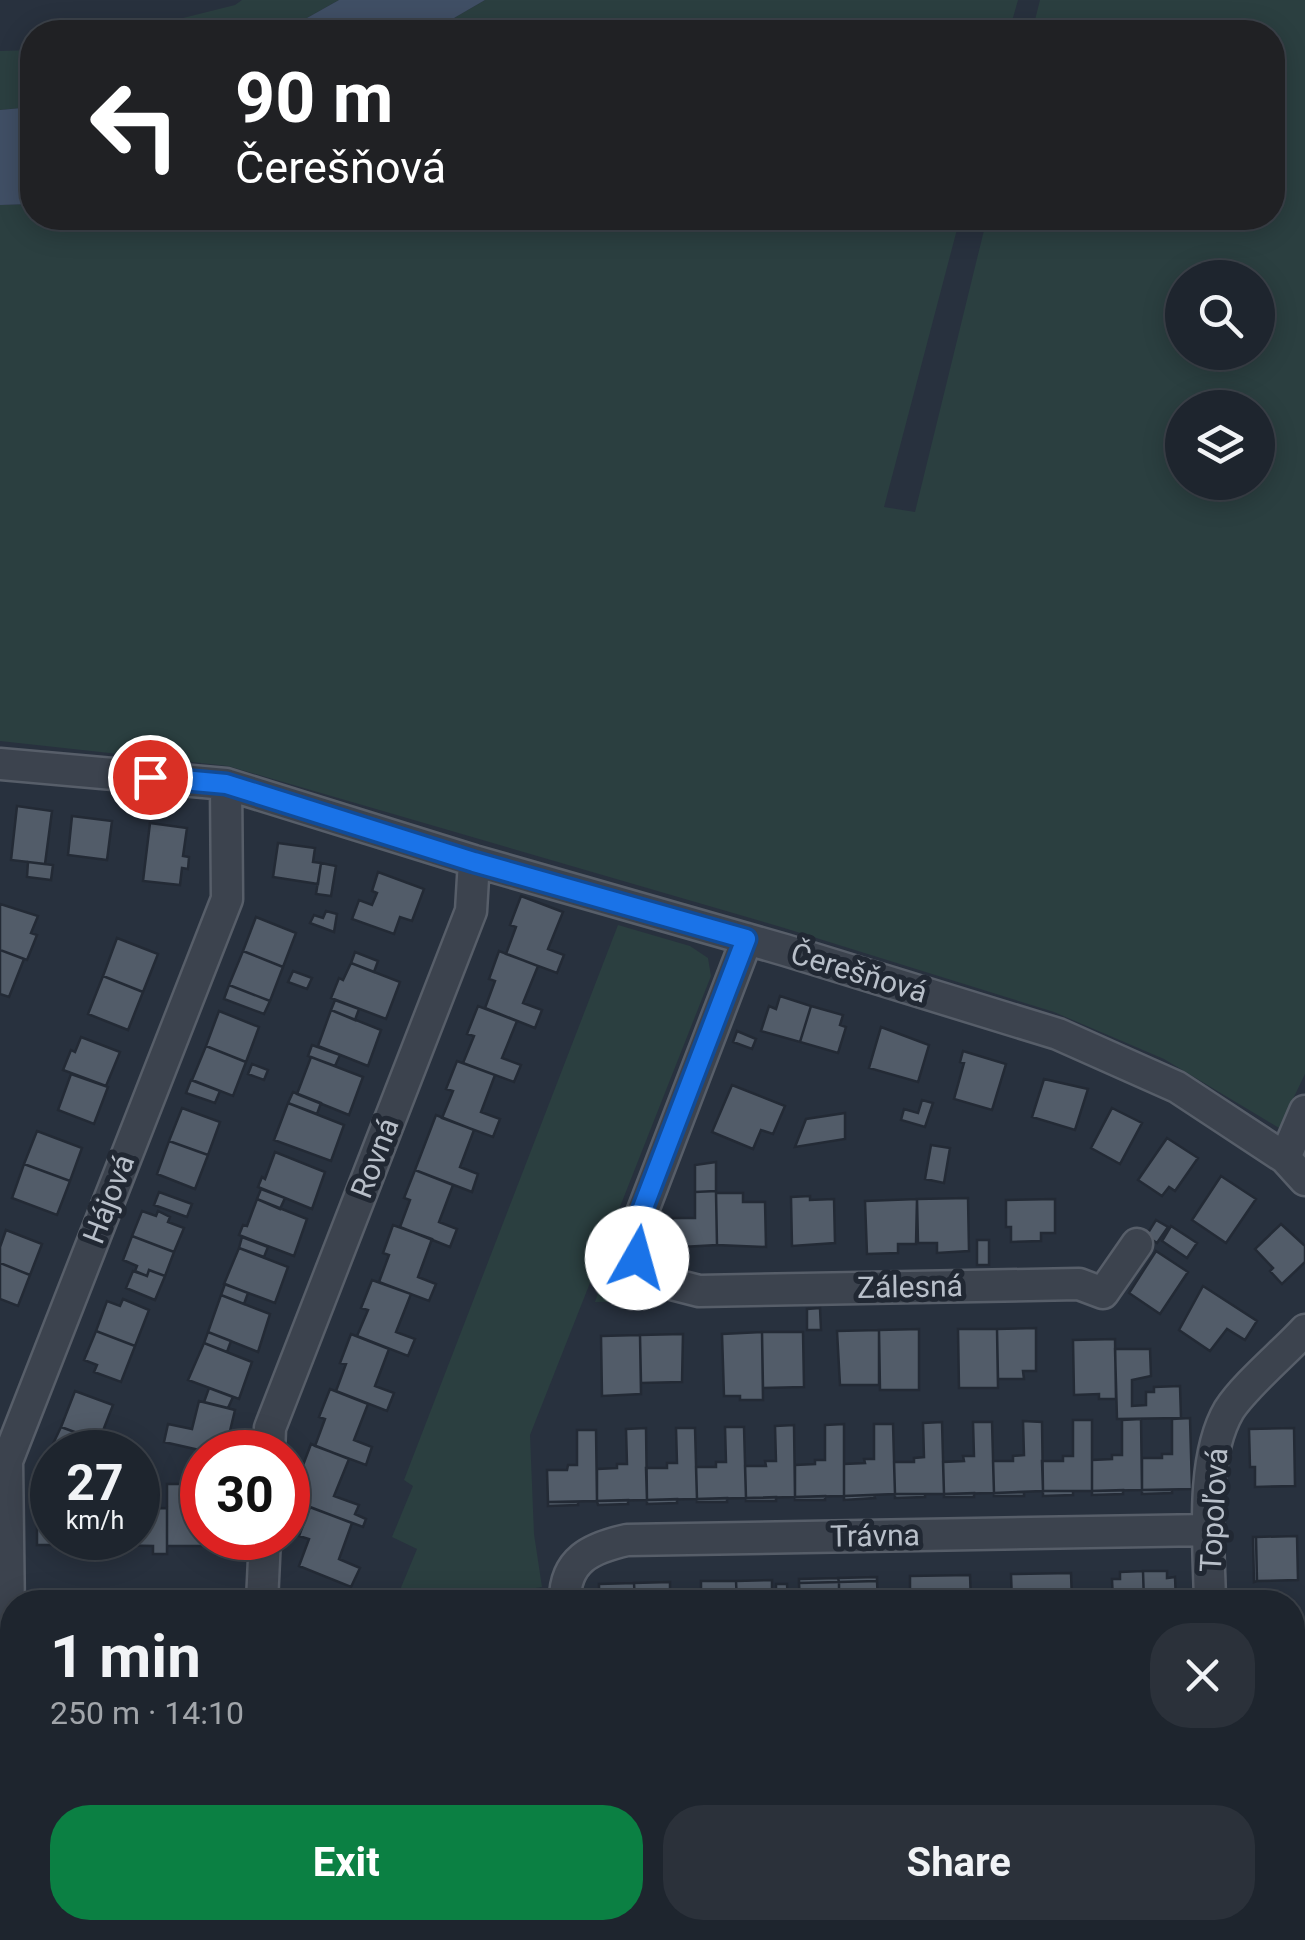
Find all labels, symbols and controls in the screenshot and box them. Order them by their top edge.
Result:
text: 90 m [235,57,393,139]
icon: left [70,60,200,190]
text: Čerešňová [235,141,446,194]
map controls [1165,260,1275,500]
button: search [1165,260,1275,370]
button: layers [1165,390,1275,500]
pin [108,735,193,820]
icon: arrive [123,750,178,805]
street label: Čerešňová [787,935,932,1010]
street label: Rovná [343,1113,406,1203]
street label: Hájová [76,1149,141,1248]
position arrow [585,1206,689,1310]
street label: Zálesná [857,1268,963,1305]
speed limit sign: 30 [180,1430,310,1560]
street label: Topoľová [1193,1447,1234,1573]
text: 27 [66,1454,124,1512]
text: km/h [66,1506,124,1535]
street label: Trávna [830,1517,920,1554]
text: 1 min [50,1621,201,1692]
button: close [1150,1623,1255,1728]
text: 250 m · 14:10 [50,1694,244,1732]
button: Exit [50,1805,643,1920]
button: Share [663,1805,1255,1920]

